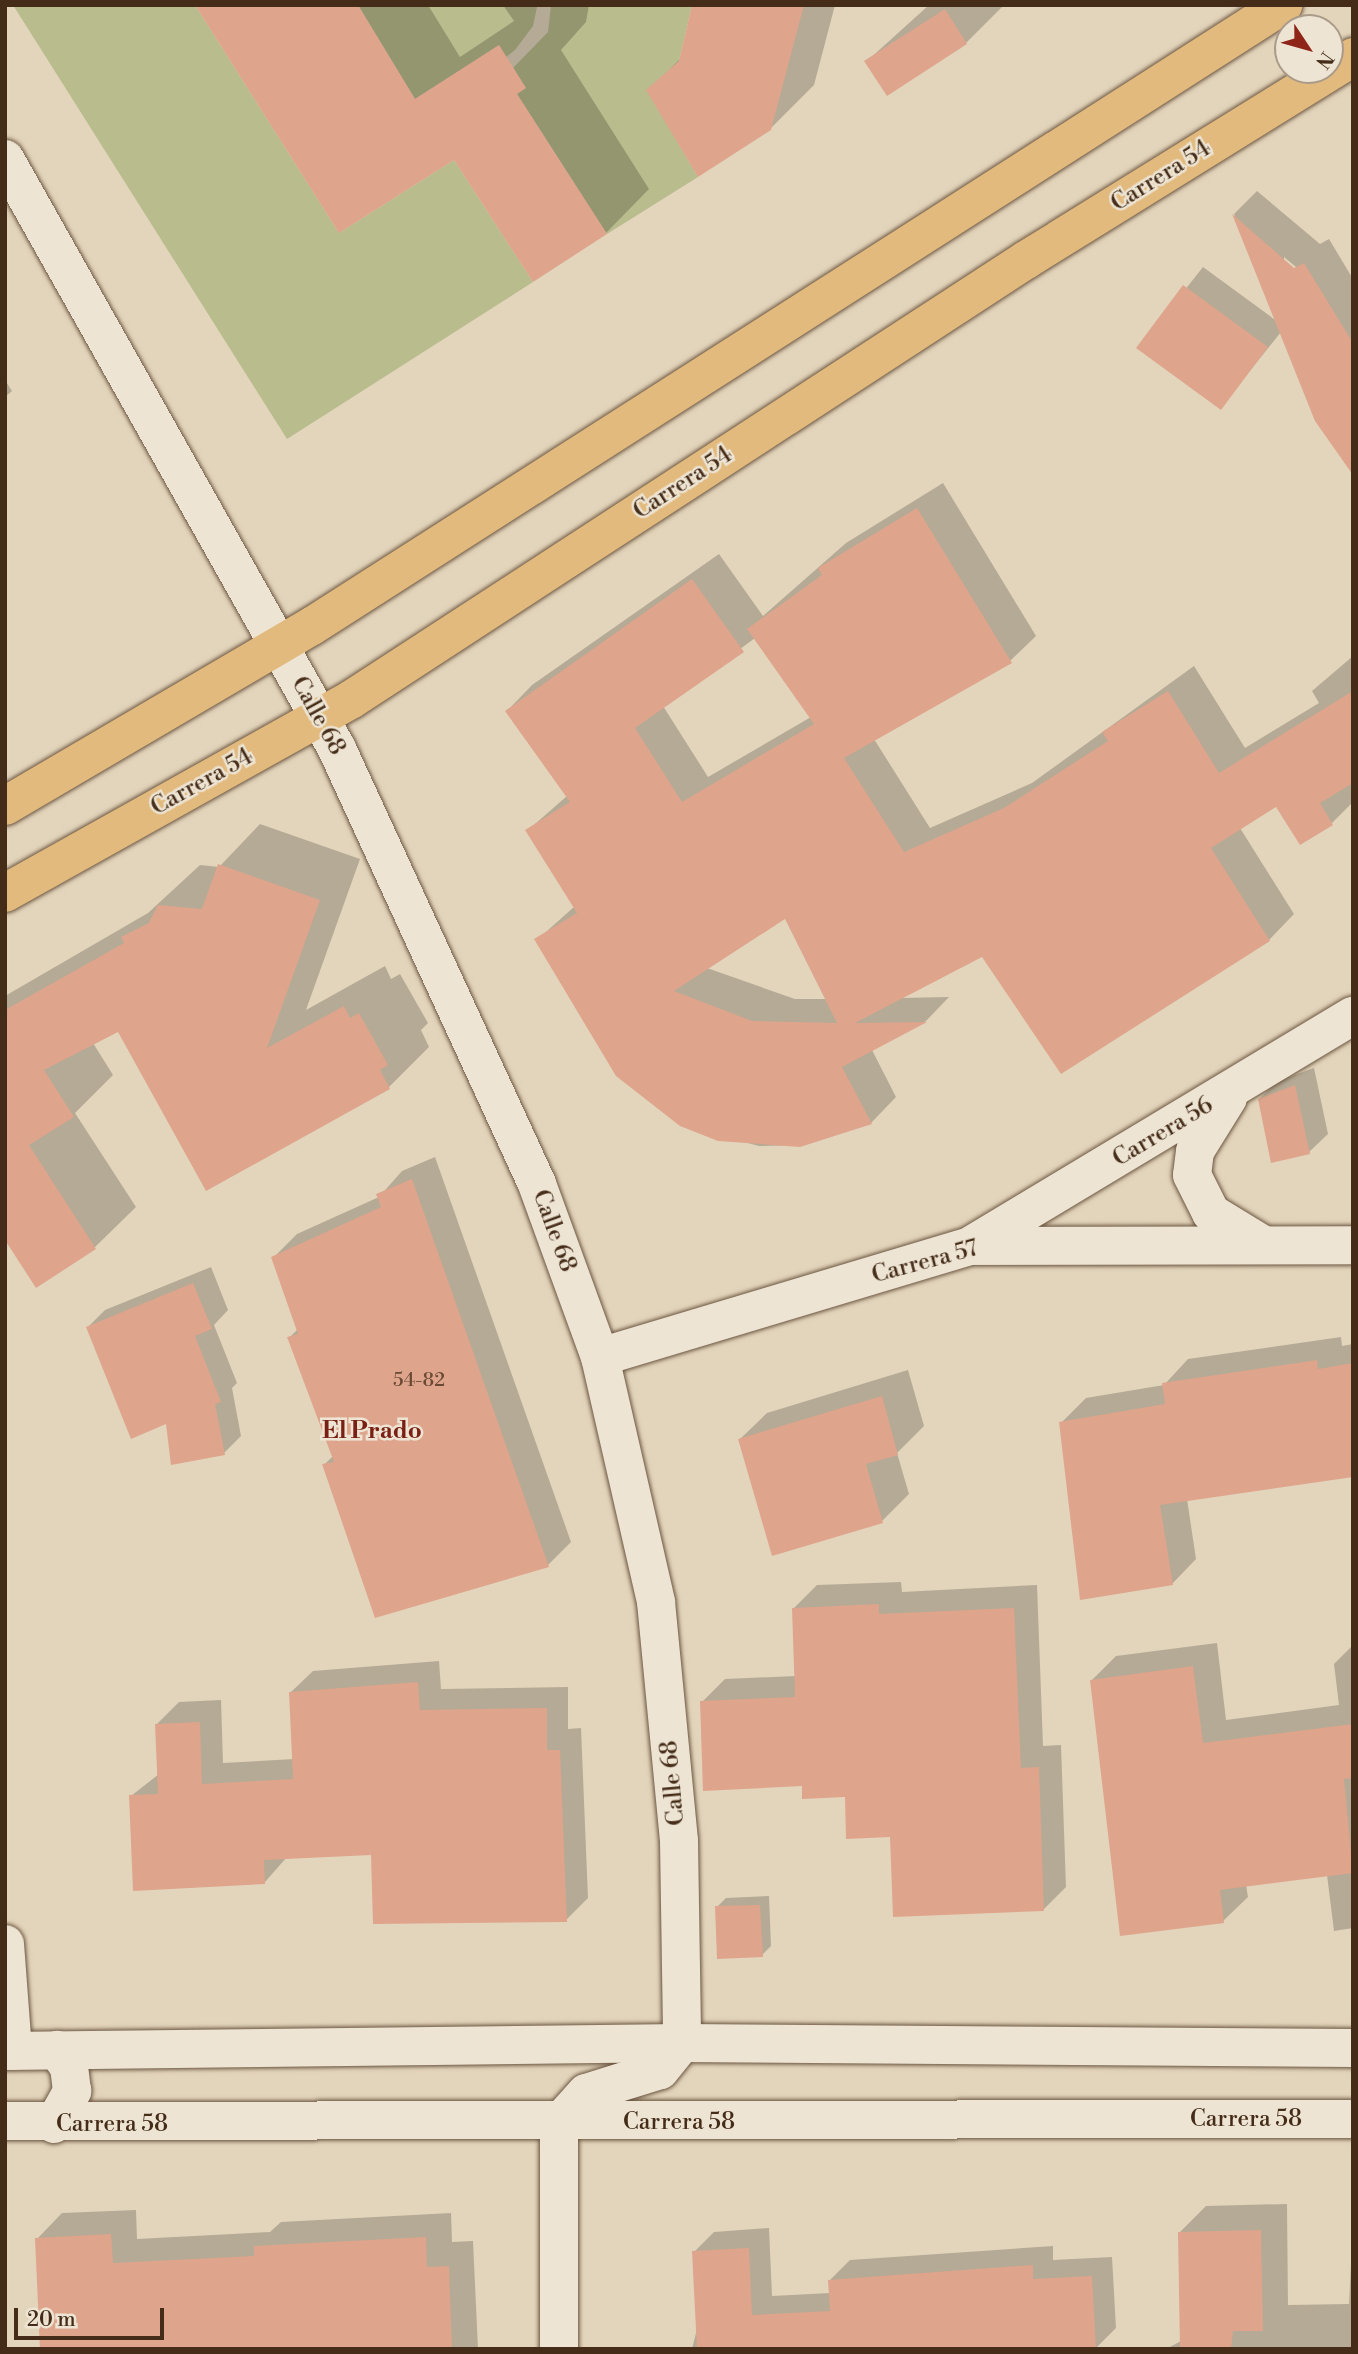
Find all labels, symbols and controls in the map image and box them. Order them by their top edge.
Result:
north arrow [1274,14,1344,84]
text: N [1310,47,1338,73]
street label: Carrera 54 [1106,135,1216,217]
street label: Carrera 54 [628,441,738,525]
street label: Calle 68 [285,672,351,760]
street label: Carrera 54 [146,743,258,821]
street label: Carrera 56 [1108,1091,1218,1173]
street label: Calle 68 [526,1186,582,1276]
street label: Carrera 57 [869,1235,981,1289]
house number: 54-82 [393,1370,445,1392]
district label: El Prado [322,1418,422,1446]
street label: Calle 68 [656,1739,690,1827]
street label: Carrera 58 [1190,2105,1302,2133]
street label: Carrera 58 [623,2108,735,2136]
street label: Carrera 58 [56,2110,168,2138]
scale bar [18,2294,168,2338]
text: 20 m [27,2307,76,2333]

